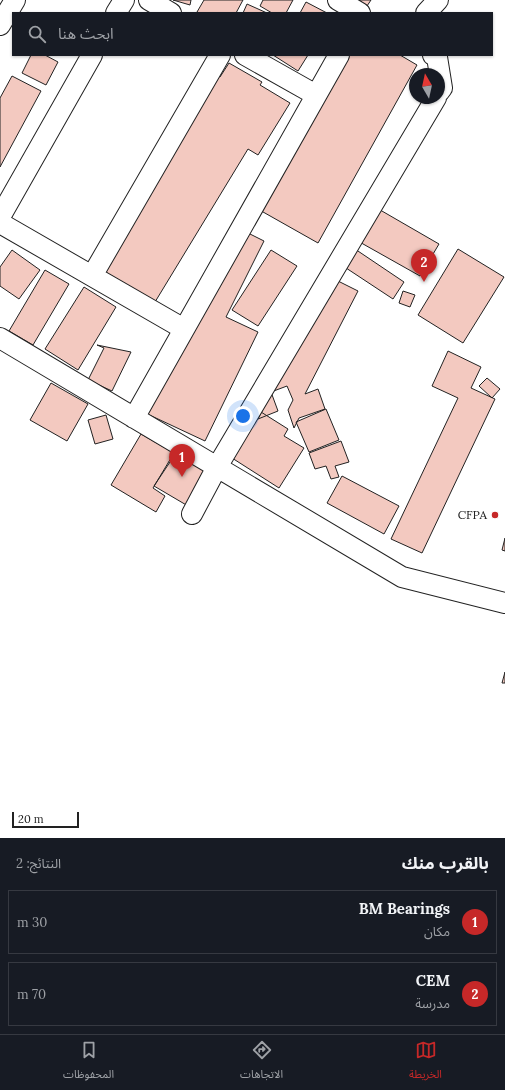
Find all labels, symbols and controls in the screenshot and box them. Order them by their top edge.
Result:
search box [12,12,493,56]
icon: search [26,23,48,45]
text: ابحث هنا [58,24,114,43]
north arrow [409,68,445,104]
pin: 2 [411,249,437,282]
your location [233,406,253,426]
pin: 1 [169,444,195,477]
place label: CFPA [458,507,487,522]
marker: CFPA [490,510,500,520]
scale bar [12,810,79,829]
text: 20 m [18,812,43,826]
text: بالقرب منك [402,852,489,874]
text: النتائج: 2 [16,855,61,872]
text: BM Bearings [359,899,450,918]
text: 30 m [17,914,47,931]
text: 1 [472,914,478,931]
text: مكان [424,923,450,940]
text: CEM [416,971,450,990]
text: 70 m [17,986,46,1003]
text: 2 [472,986,478,1003]
text: مدرسة [415,995,450,1012]
tab: المحفوظات [63,1039,114,1086]
tab: الاتجاهات [240,1039,283,1086]
tab: الخريطة [409,1039,442,1086]

